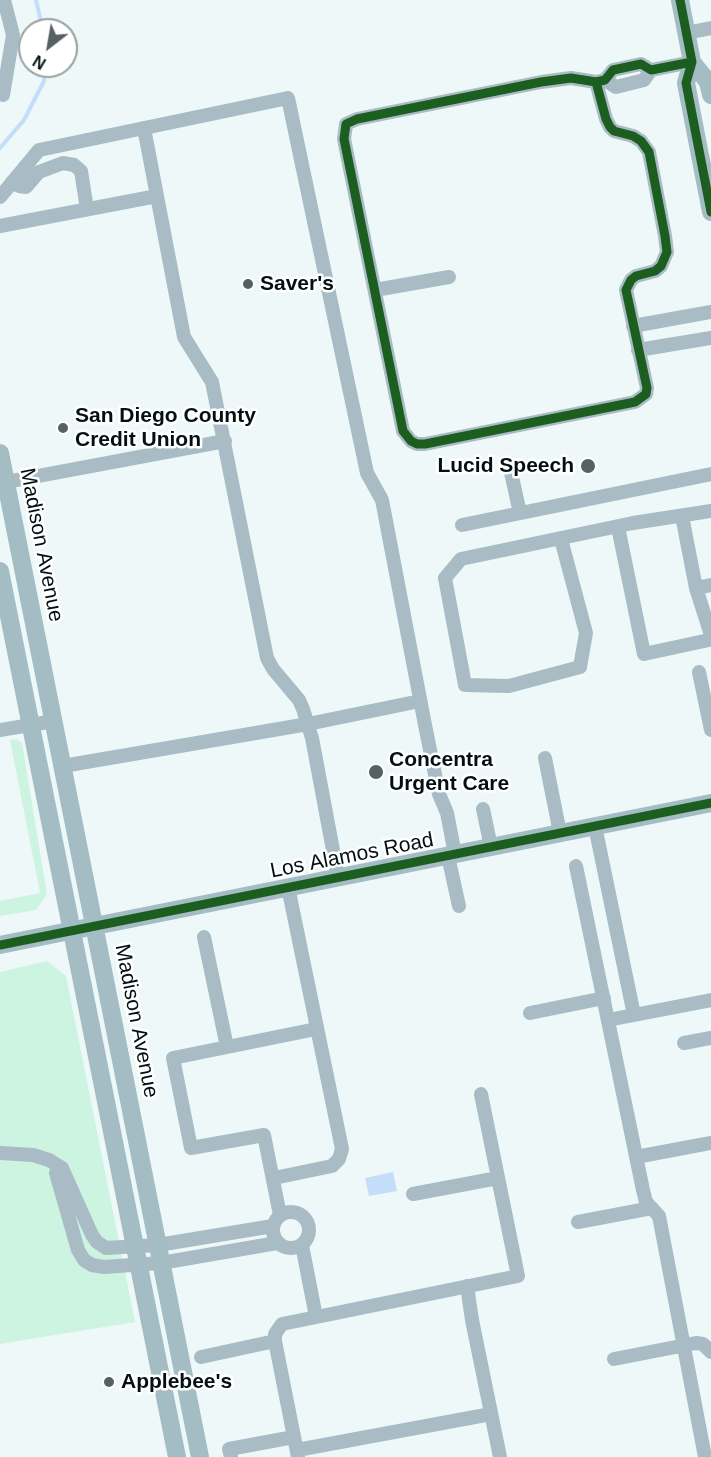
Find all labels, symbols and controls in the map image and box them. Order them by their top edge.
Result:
north arrow [18,18,78,78]
text: N [30,52,49,72]
place label: Saver's [260,271,334,297]
marker: Saver's [241,277,255,291]
place label: San Diego County Credit Union [75,403,256,453]
marker: San Diego County Credit Union [56,421,70,435]
place label: Lucid Speech [437,453,574,479]
marker: Lucid Speech [579,457,597,475]
street label: Madison Avenue [14,466,68,624]
place label: Concentra Urgent Care [389,747,509,797]
marker: Concentra Urgent Care [367,763,385,781]
street label: Los Alamos Road [268,828,436,884]
street label: Madison Avenue [109,942,163,1100]
place label: Applebee's [121,1369,232,1395]
marker: Applebee's [102,1375,116,1389]

